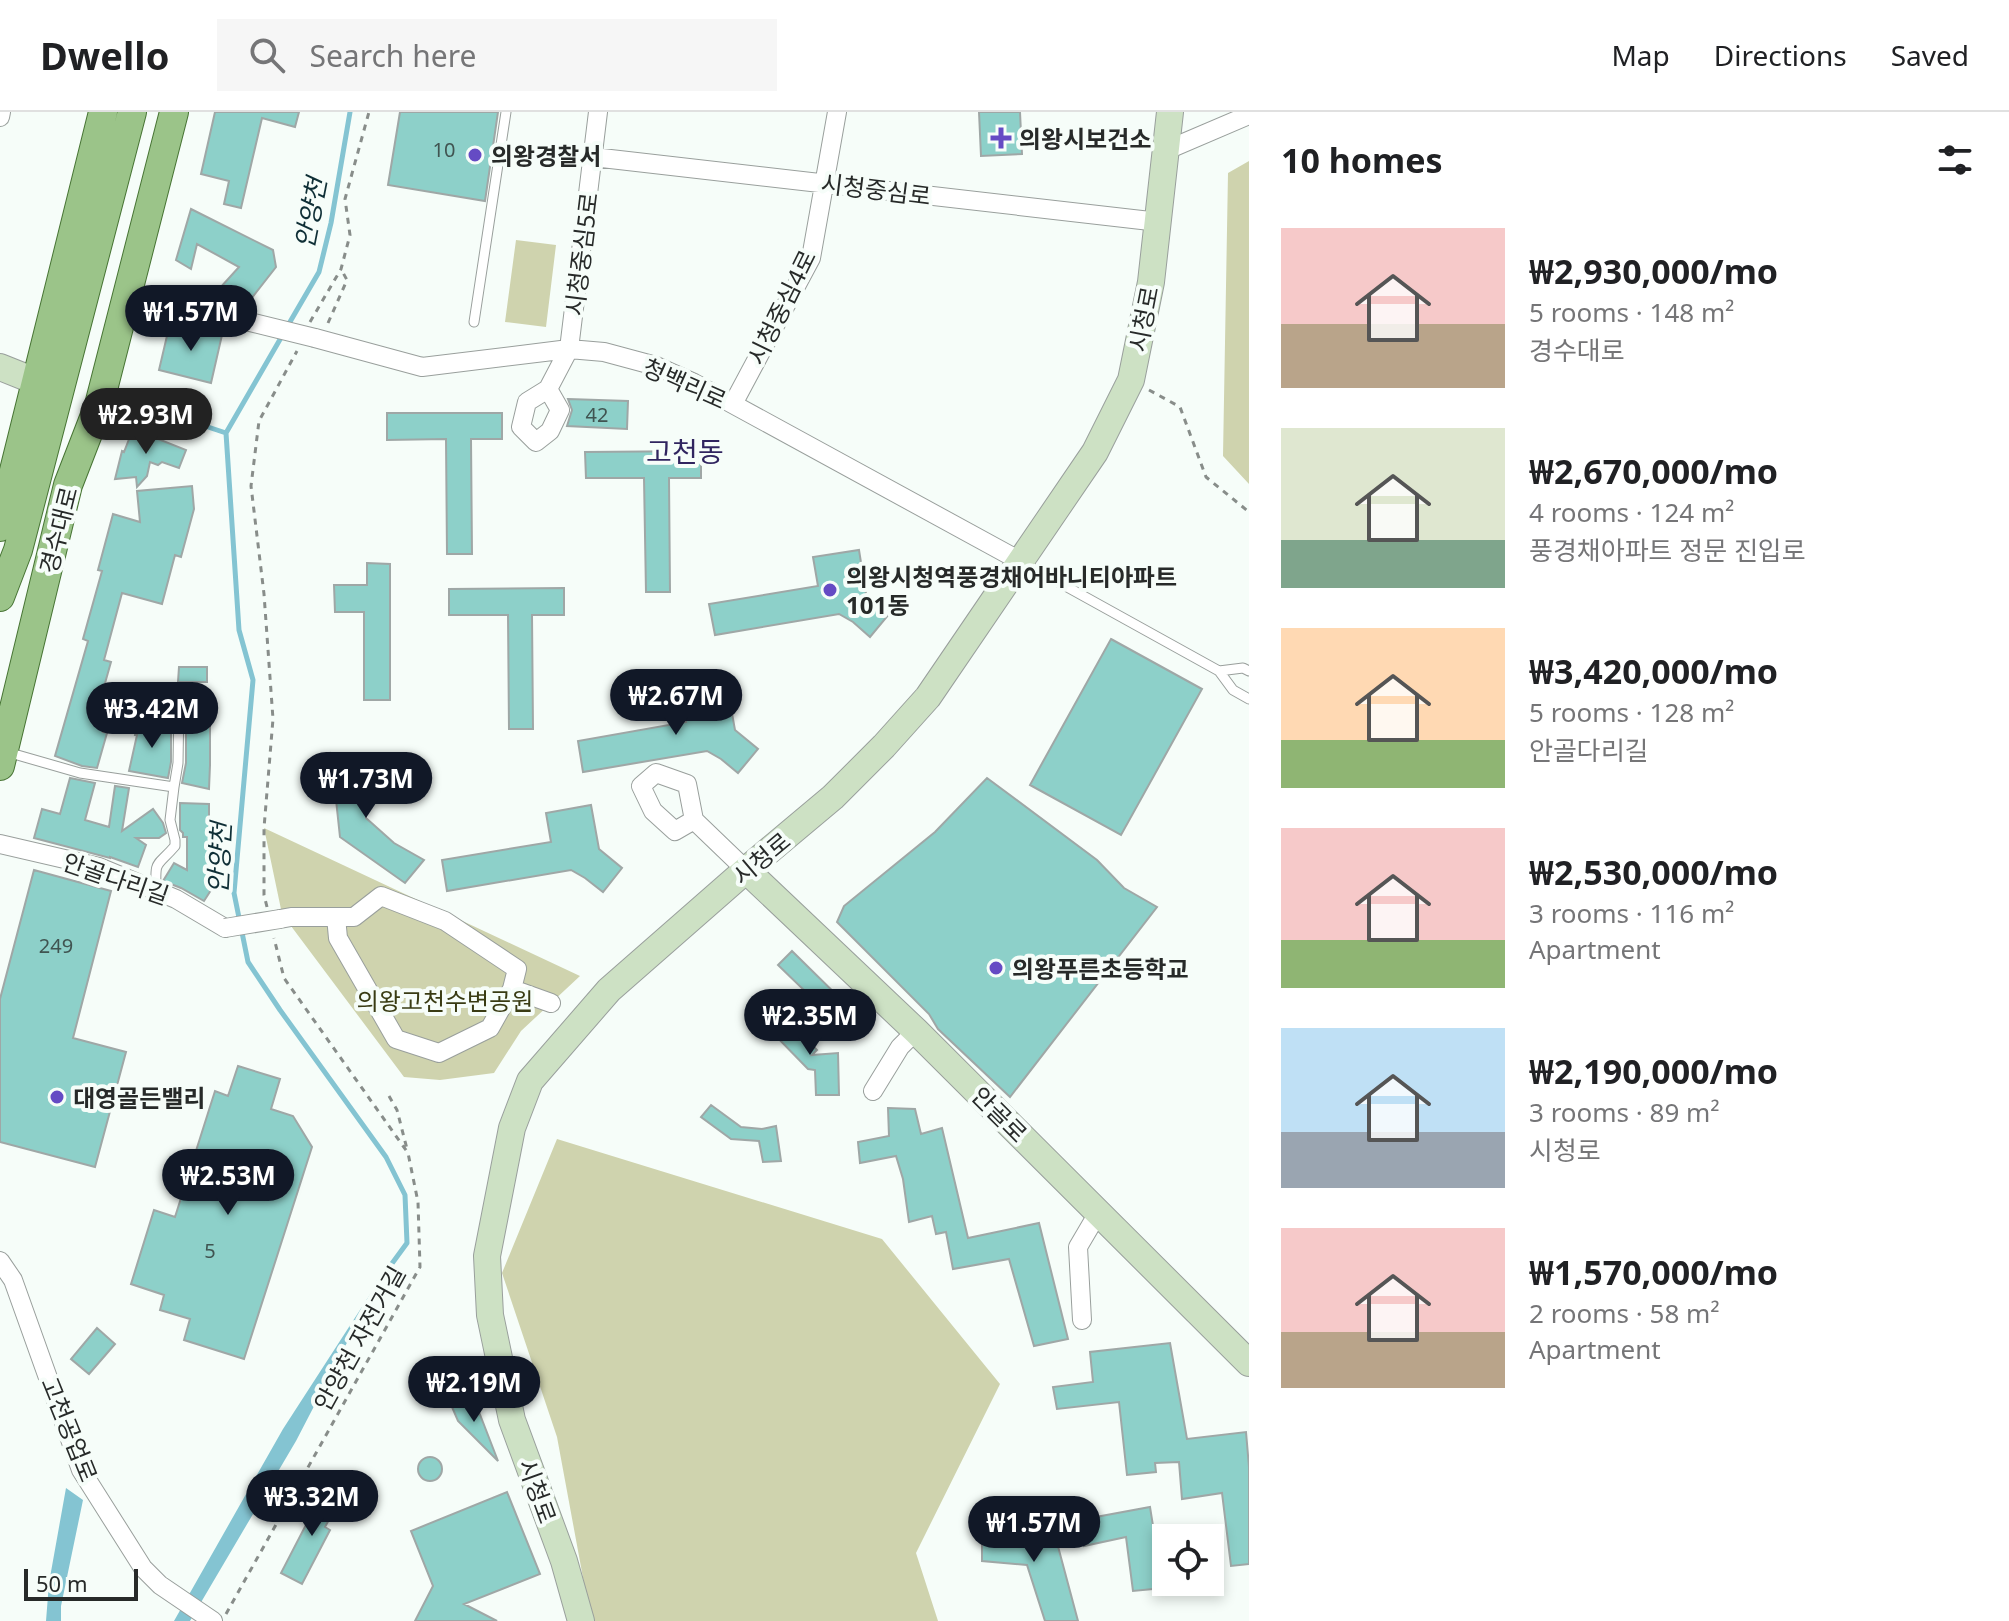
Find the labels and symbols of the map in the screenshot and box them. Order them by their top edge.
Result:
place label: 의왕시보건소 [1019,122,1151,155]
marker: 의왕시보건소 [990,127,1012,149]
house number: 10 [433,136,455,163]
place label: 의왕경찰서 [491,139,601,172]
marker: 의왕경찰서 [466,146,484,164]
street label: 시청중심로 [819,166,933,212]
water label: 안양천 [285,171,335,252]
street label: 시청중심5로 [557,190,605,318]
street label: 시청중심4로 [739,244,823,370]
street label: 시청로 [1120,283,1166,355]
pin: ₩1.57M [126,285,256,353]
street label: 청백리로 [638,350,732,416]
pin: ₩2.93M [81,388,211,456]
house number: 42 [586,401,608,428]
district label: 고천동 [646,432,724,470]
street label: 경수대로 [31,483,85,577]
place label: 의왕시청역풍경채어바니티아파트 101동 [846,560,1177,621]
marker: 의왕시청역풍경채어바니티아파트 101동 [821,581,839,599]
pin: ₩2.67M [611,669,741,737]
pin: ₩3.42M [87,682,217,750]
pin: ₩1.73M [301,752,431,820]
water label: 안양천 [199,818,239,895]
street label: 시청로 [725,824,797,892]
street label: 안골다리길 [58,844,174,912]
house number: 249 [39,932,73,959]
place label: 의왕푸른초등학교 [1012,952,1189,985]
marker: 의왕푸른초등학교 [987,959,1005,977]
park label: 의왕고천수변공원 [357,984,533,1017]
pin: ₩2.35M [745,989,875,1057]
street label: 안골로 [965,1079,1035,1149]
place label: 대영골든밸리 [73,1081,205,1114]
marker: 대영골든밸리 [48,1088,66,1106]
pin: ₩2.53M [163,1149,293,1217]
house number: 5 [204,1237,216,1264]
street label: 안양천 자전거길 [306,1260,412,1416]
pin: ₩2.19M [409,1356,539,1424]
street label: 고천공업로 [34,1372,106,1486]
street label: 시청로 [511,1454,565,1528]
pin: ₩3.32M [247,1470,377,1538]
pin: ₩1.57M [969,1496,1099,1564]
scale bar [24,1565,138,1601]

